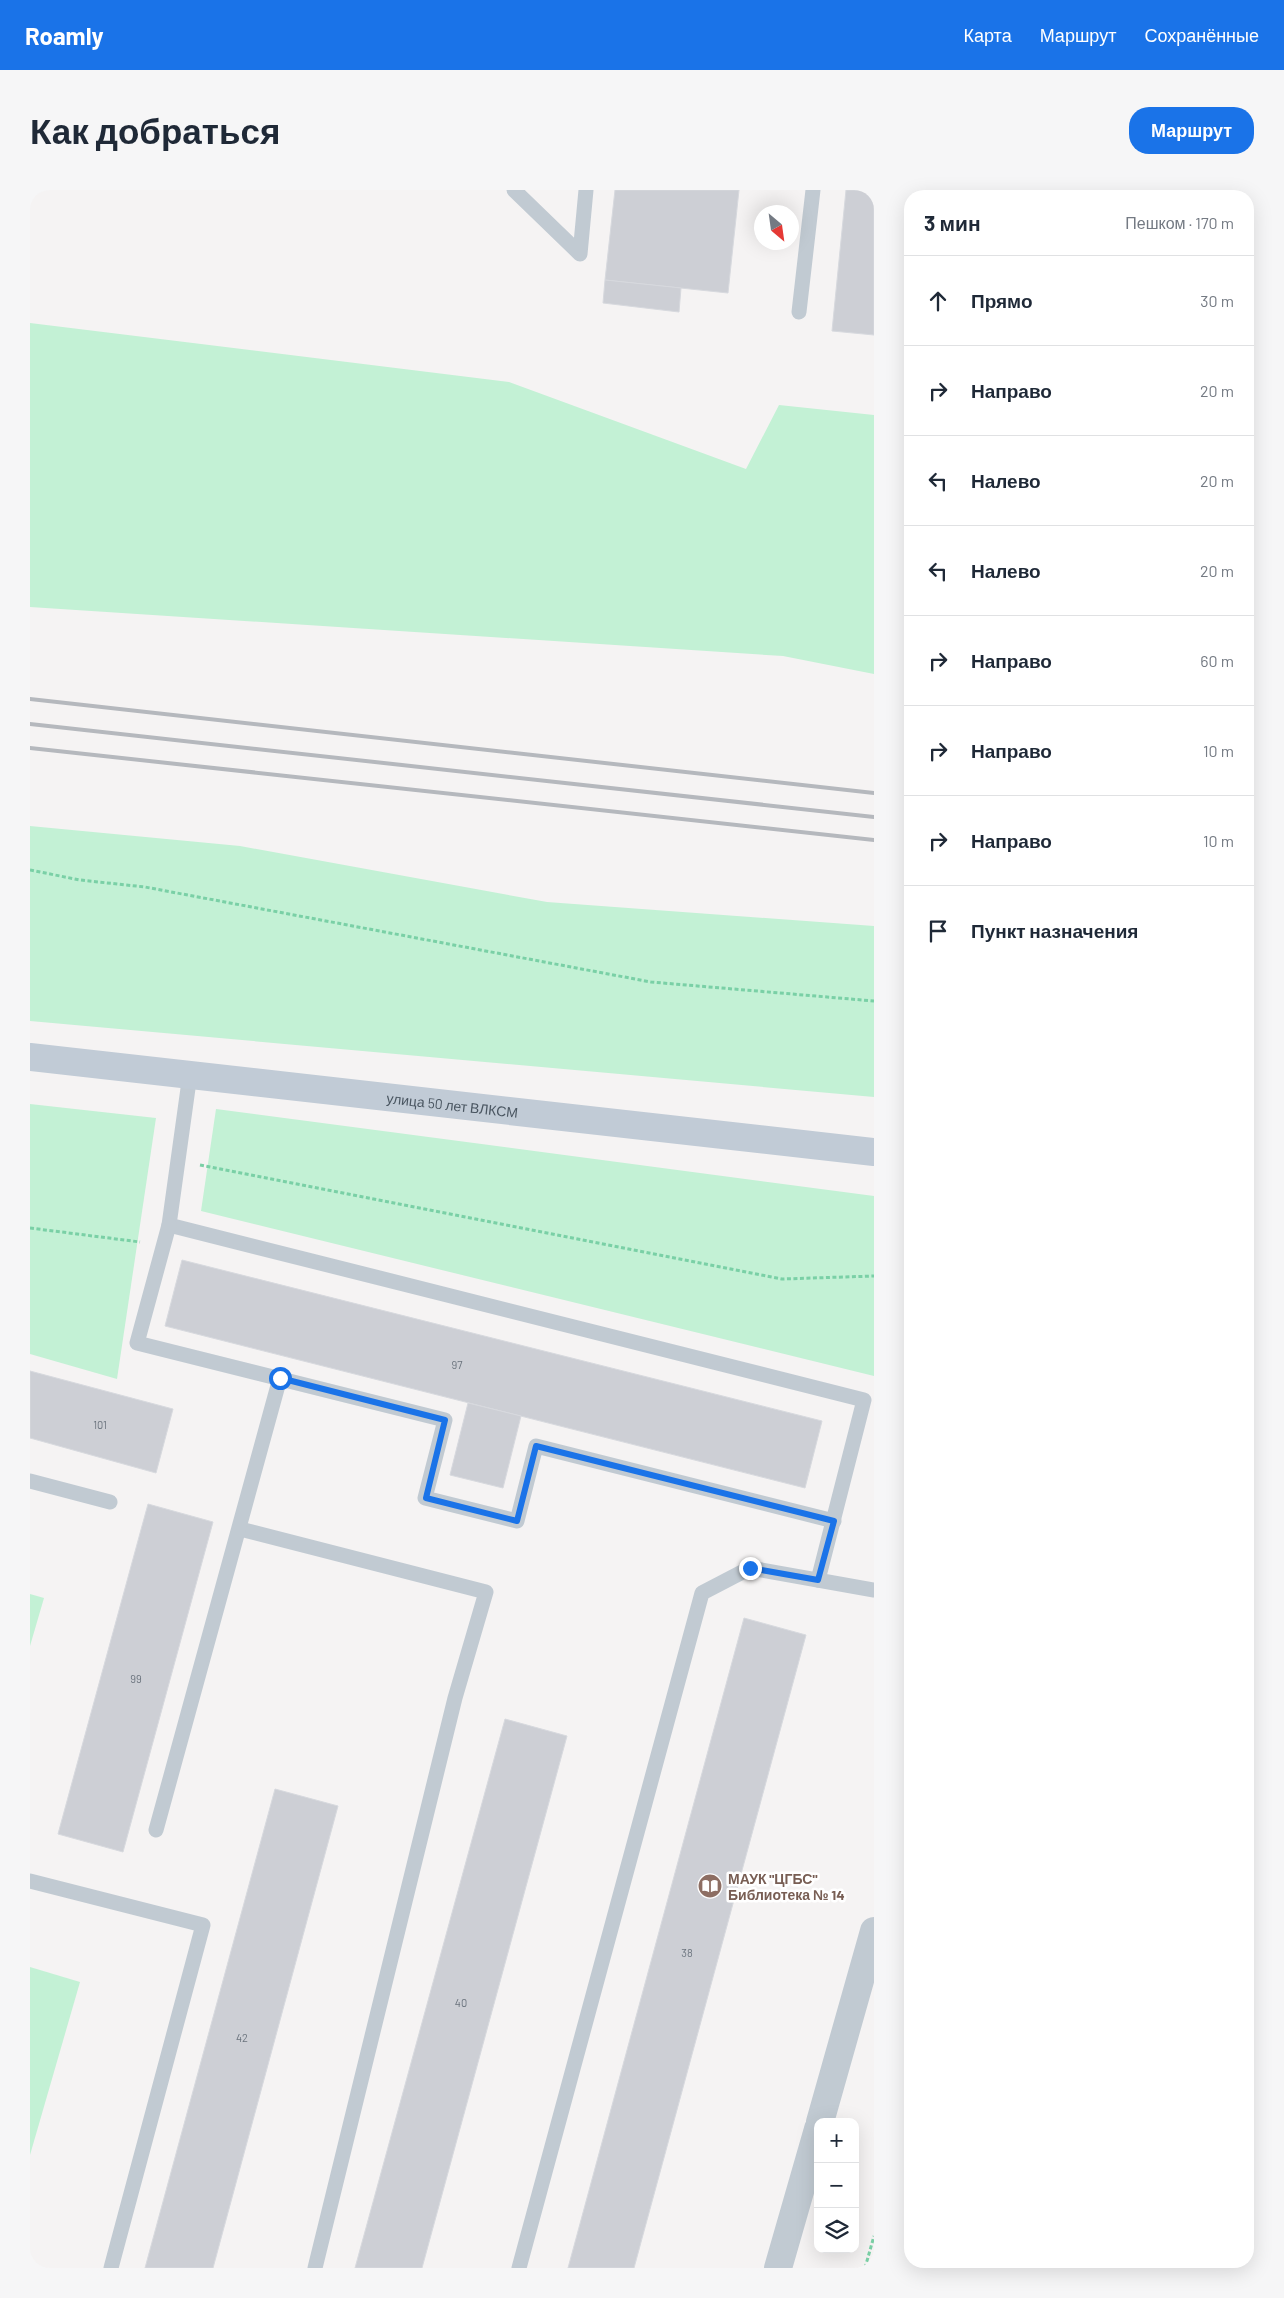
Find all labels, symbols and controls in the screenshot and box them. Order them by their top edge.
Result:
text: Roamly [25,21,104,50]
text: Карта [964,24,1012,46]
text: Маршрут [1040,24,1116,46]
text: Сохранённые [1144,24,1259,46]
button: Маршрут [1129,107,1254,154]
text: Как добраться [30,109,280,151]
north arrow [754,205,799,250]
text: 3 мин [924,210,981,235]
text: Пешком · 170 m [1125,213,1234,232]
icon: ahead [924,287,952,315]
text: Прямо [971,289,1033,312]
text: 30 m [1200,291,1234,310]
icon: right [924,377,952,405]
text: Направо [971,379,1052,402]
text: 20 m [1200,381,1234,400]
icon: left [924,467,952,495]
text: Налево [971,469,1041,492]
text: 20 m [1200,471,1234,490]
icon: left [924,557,952,585]
text: Налево [971,559,1041,582]
text: 20 m [1200,561,1234,580]
icon: right [924,647,952,675]
text: Направо [971,649,1052,672]
text: 60 m [1200,651,1234,670]
icon: right [924,737,952,765]
text: Направо [971,739,1052,762]
text: 10 m [1203,741,1234,760]
icon: right [924,827,952,855]
text: Направо [971,829,1052,852]
text: 10 m [1203,831,1234,850]
icon: arrive [924,917,952,945]
text: Пункт назначения [971,919,1138,942]
street label: улица 50 лет ВЛКСМ [386,1089,519,1120]
house number: 97 [452,1358,462,1371]
route start [269,1367,292,1390]
house number: 101 [93,1418,107,1431]
route end [739,1557,762,1580]
house number: 99 [130,1672,142,1685]
place label: МАУК "ЦГБС" Библиотека № 14 [728,1870,845,1903]
library icon: МАУК "ЦГБС" Библиотека № 14 [697,1873,723,1899]
house number: 38 [681,1946,693,1959]
house number: 40 [455,1996,467,2009]
house number: 42 [236,2031,248,2044]
map controls [814,2118,859,2253]
button: + [814,2118,859,2163]
button: − [814,2163,859,2208]
button: layers [814,2208,859,2253]

